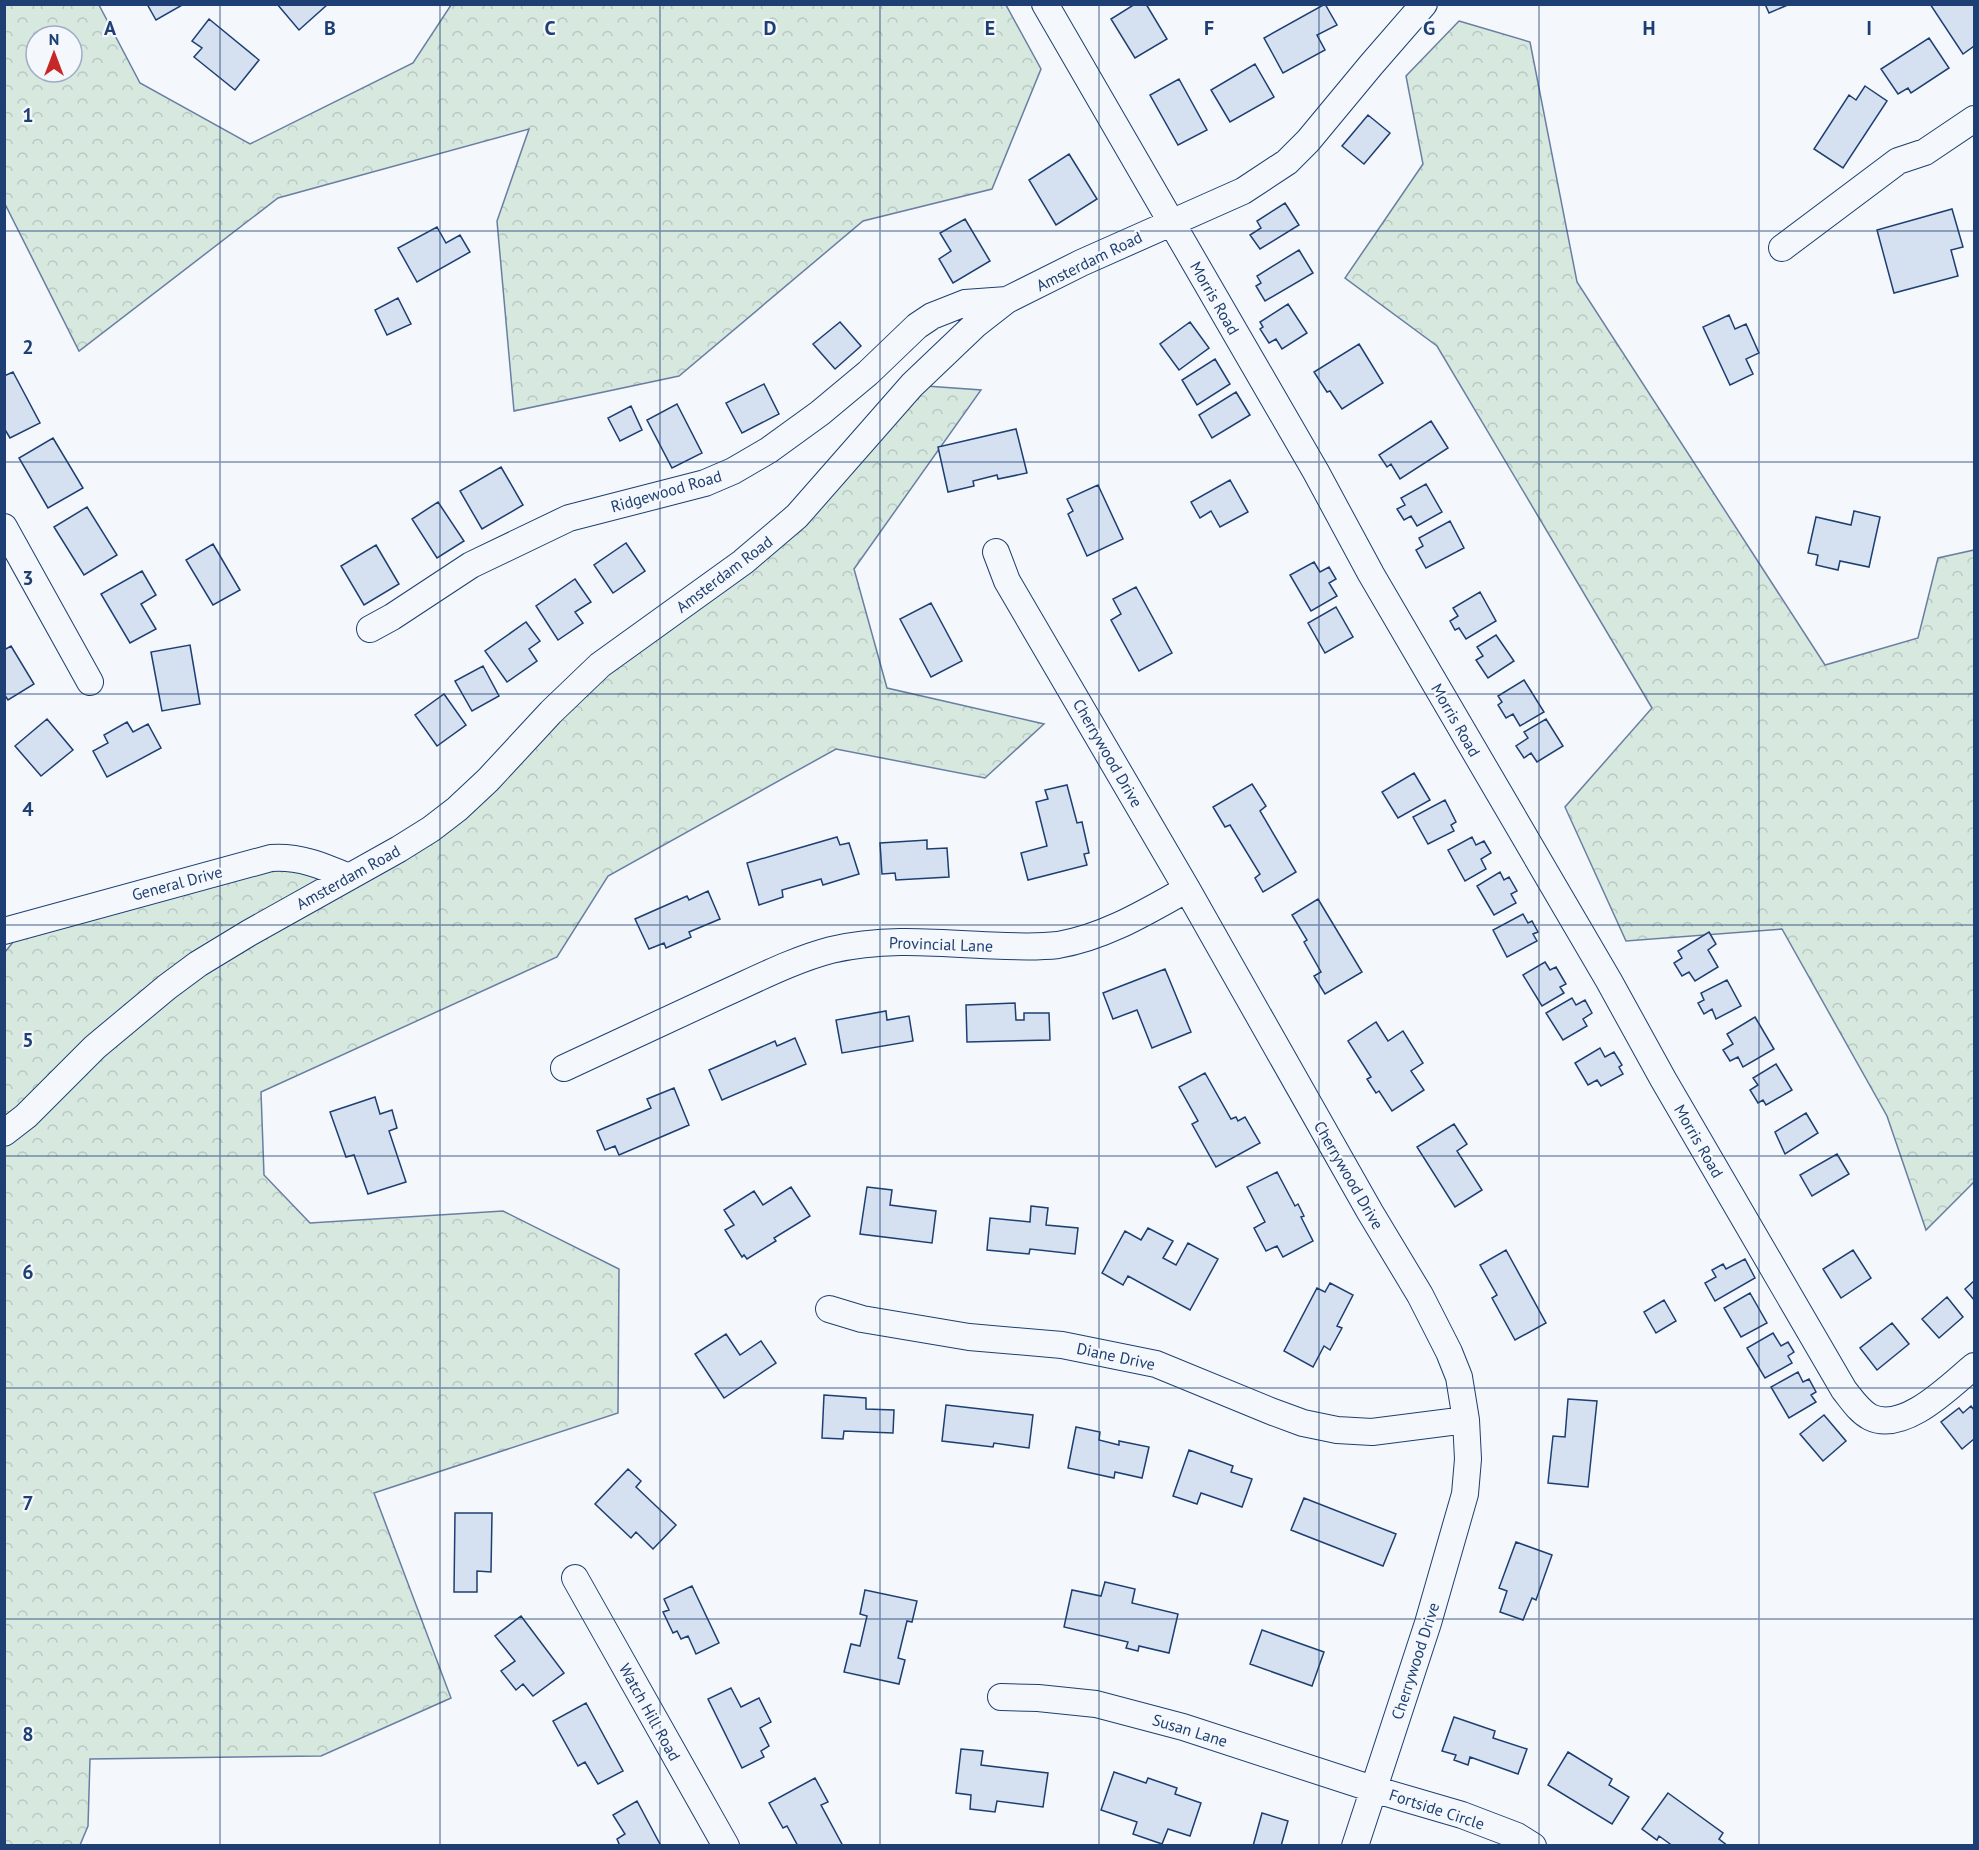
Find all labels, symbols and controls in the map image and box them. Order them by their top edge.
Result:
text: A [104,15,117,41]
text: B [324,15,336,41]
text: C [544,15,556,41]
text: D [764,15,777,41]
text: E [985,15,995,41]
text: F [1204,15,1214,41]
text: G [1423,15,1435,41]
text: H [1642,15,1656,41]
text: I [1866,15,1872,41]
north arrow [24,24,84,84]
text: N [49,29,59,49]
text: 1 [22,102,34,128]
street label: Amsterdam Road [1033,227,1145,295]
street label: Morris Road [1186,258,1244,338]
text: 2 [22,334,34,360]
street label: Ridgewood Road [608,466,724,516]
street label: Amsterdam Road [672,531,776,617]
text: 3 [22,565,34,591]
street label: Morris Road [1427,680,1485,760]
street label: Cherrywood Drive [1069,695,1147,811]
text: 4 [22,796,34,822]
street label: Amsterdam Road [293,840,403,914]
street label: General Drive [130,861,224,905]
street label: Provincial Lane [889,932,993,956]
text: 5 [22,1027,34,1053]
street label: Morris Road [1670,1101,1728,1181]
street label: Cherrywood Drive [1310,1117,1388,1233]
text: 6 [22,1259,34,1285]
street label: Diane Drive [1075,1338,1157,1374]
text: 7 [22,1490,34,1516]
street label: Cherrywood Drive [1387,1600,1443,1722]
street label: Watch Hill Road [615,1660,685,1764]
street label: Susan Lane [1150,1709,1230,1751]
text: 8 [22,1721,34,1747]
street label: Fortside Circle [1387,1784,1487,1834]

